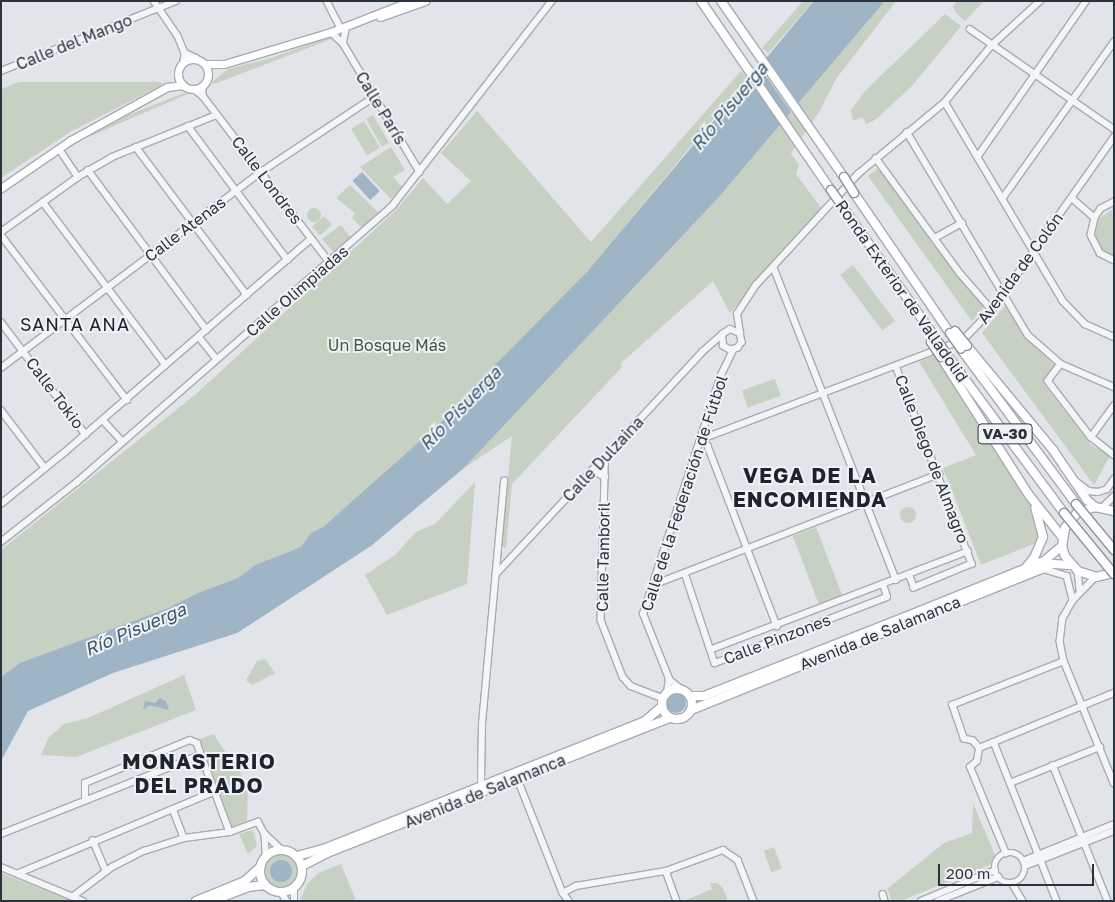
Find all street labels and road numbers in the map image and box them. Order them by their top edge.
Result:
street label: Calle del Mango [13,10,135,74]
street label: Calle París [352,68,410,148]
street label: Calle Londres [228,132,306,228]
street label: Calle Atenas [141,192,229,266]
street label: Ronda Exterior de Valladolid [832,196,972,386]
street label: Avenida de Colón [973,209,1067,327]
street label: Calle Olimpiadas [242,241,352,341]
street label: Calle Tokio [22,354,88,432]
street label: Calle de la Federación de Fútbol [637,372,731,614]
street label: Calle Diego de Almagro [891,372,973,546]
street label: Calle Dulzaina [559,412,647,506]
road number: VA-30 [978,422,1032,446]
street label: Calle Tamboril [592,502,614,612]
street label: Avenida de Salamanca [797,592,963,674]
street label: Calle Pinzones [721,610,833,668]
street label: Avenida de Salamanca [402,750,568,832]

